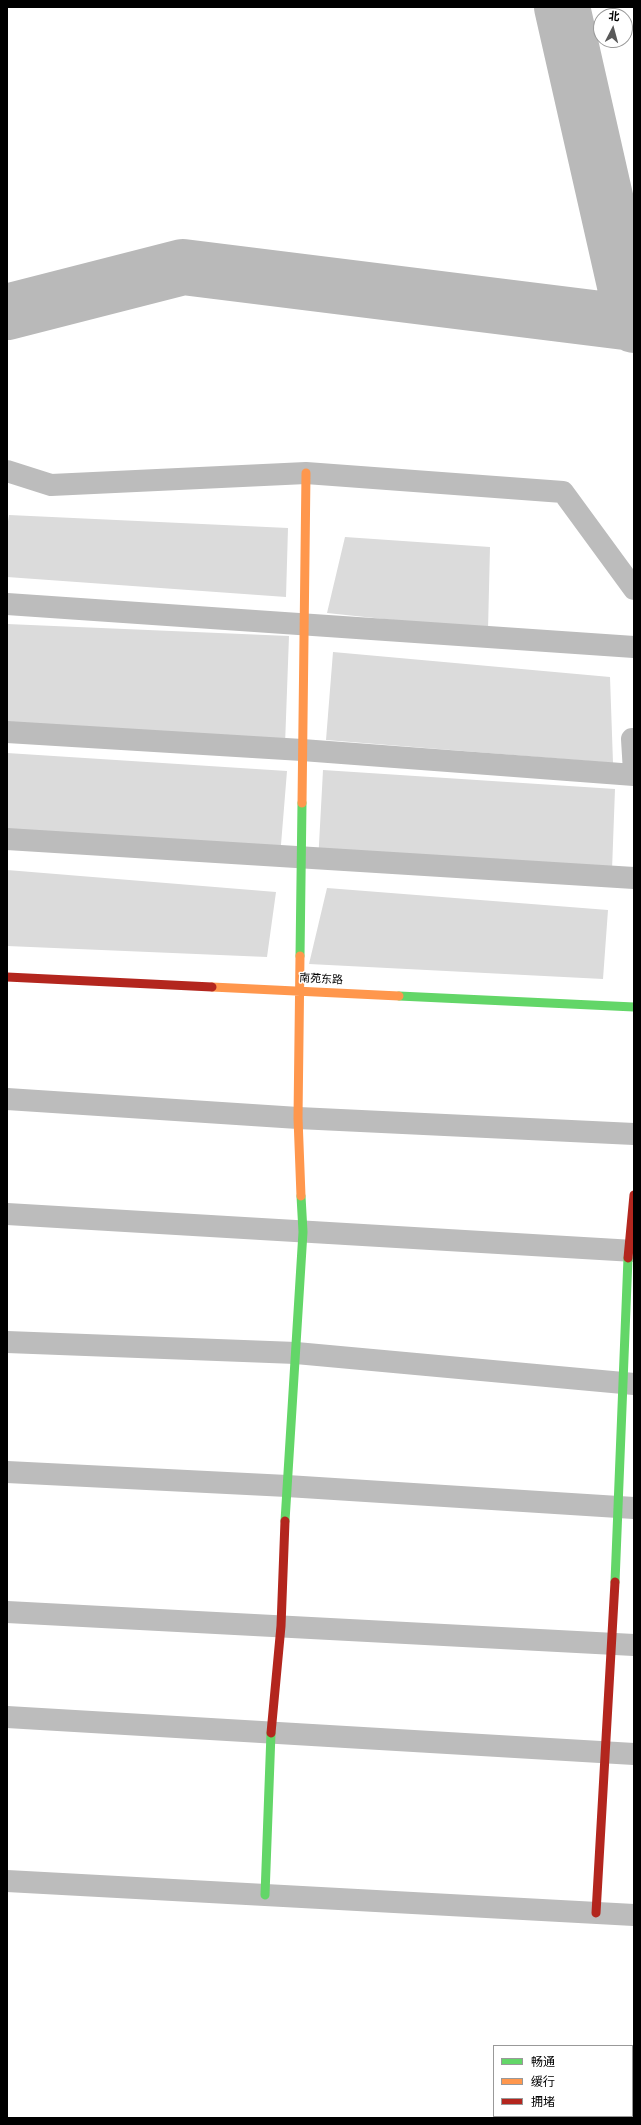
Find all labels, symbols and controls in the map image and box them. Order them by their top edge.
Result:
north arrow [593,8,633,48]
text: 北 [608,9,620,25]
street label: 南苑东路 [299,972,343,988]
legend [493,2045,633,2117]
text: 畅通 [531,2054,555,2071]
text: 缓行 [531,2074,555,2091]
text: 拥堵 [531,2094,555,2111]

